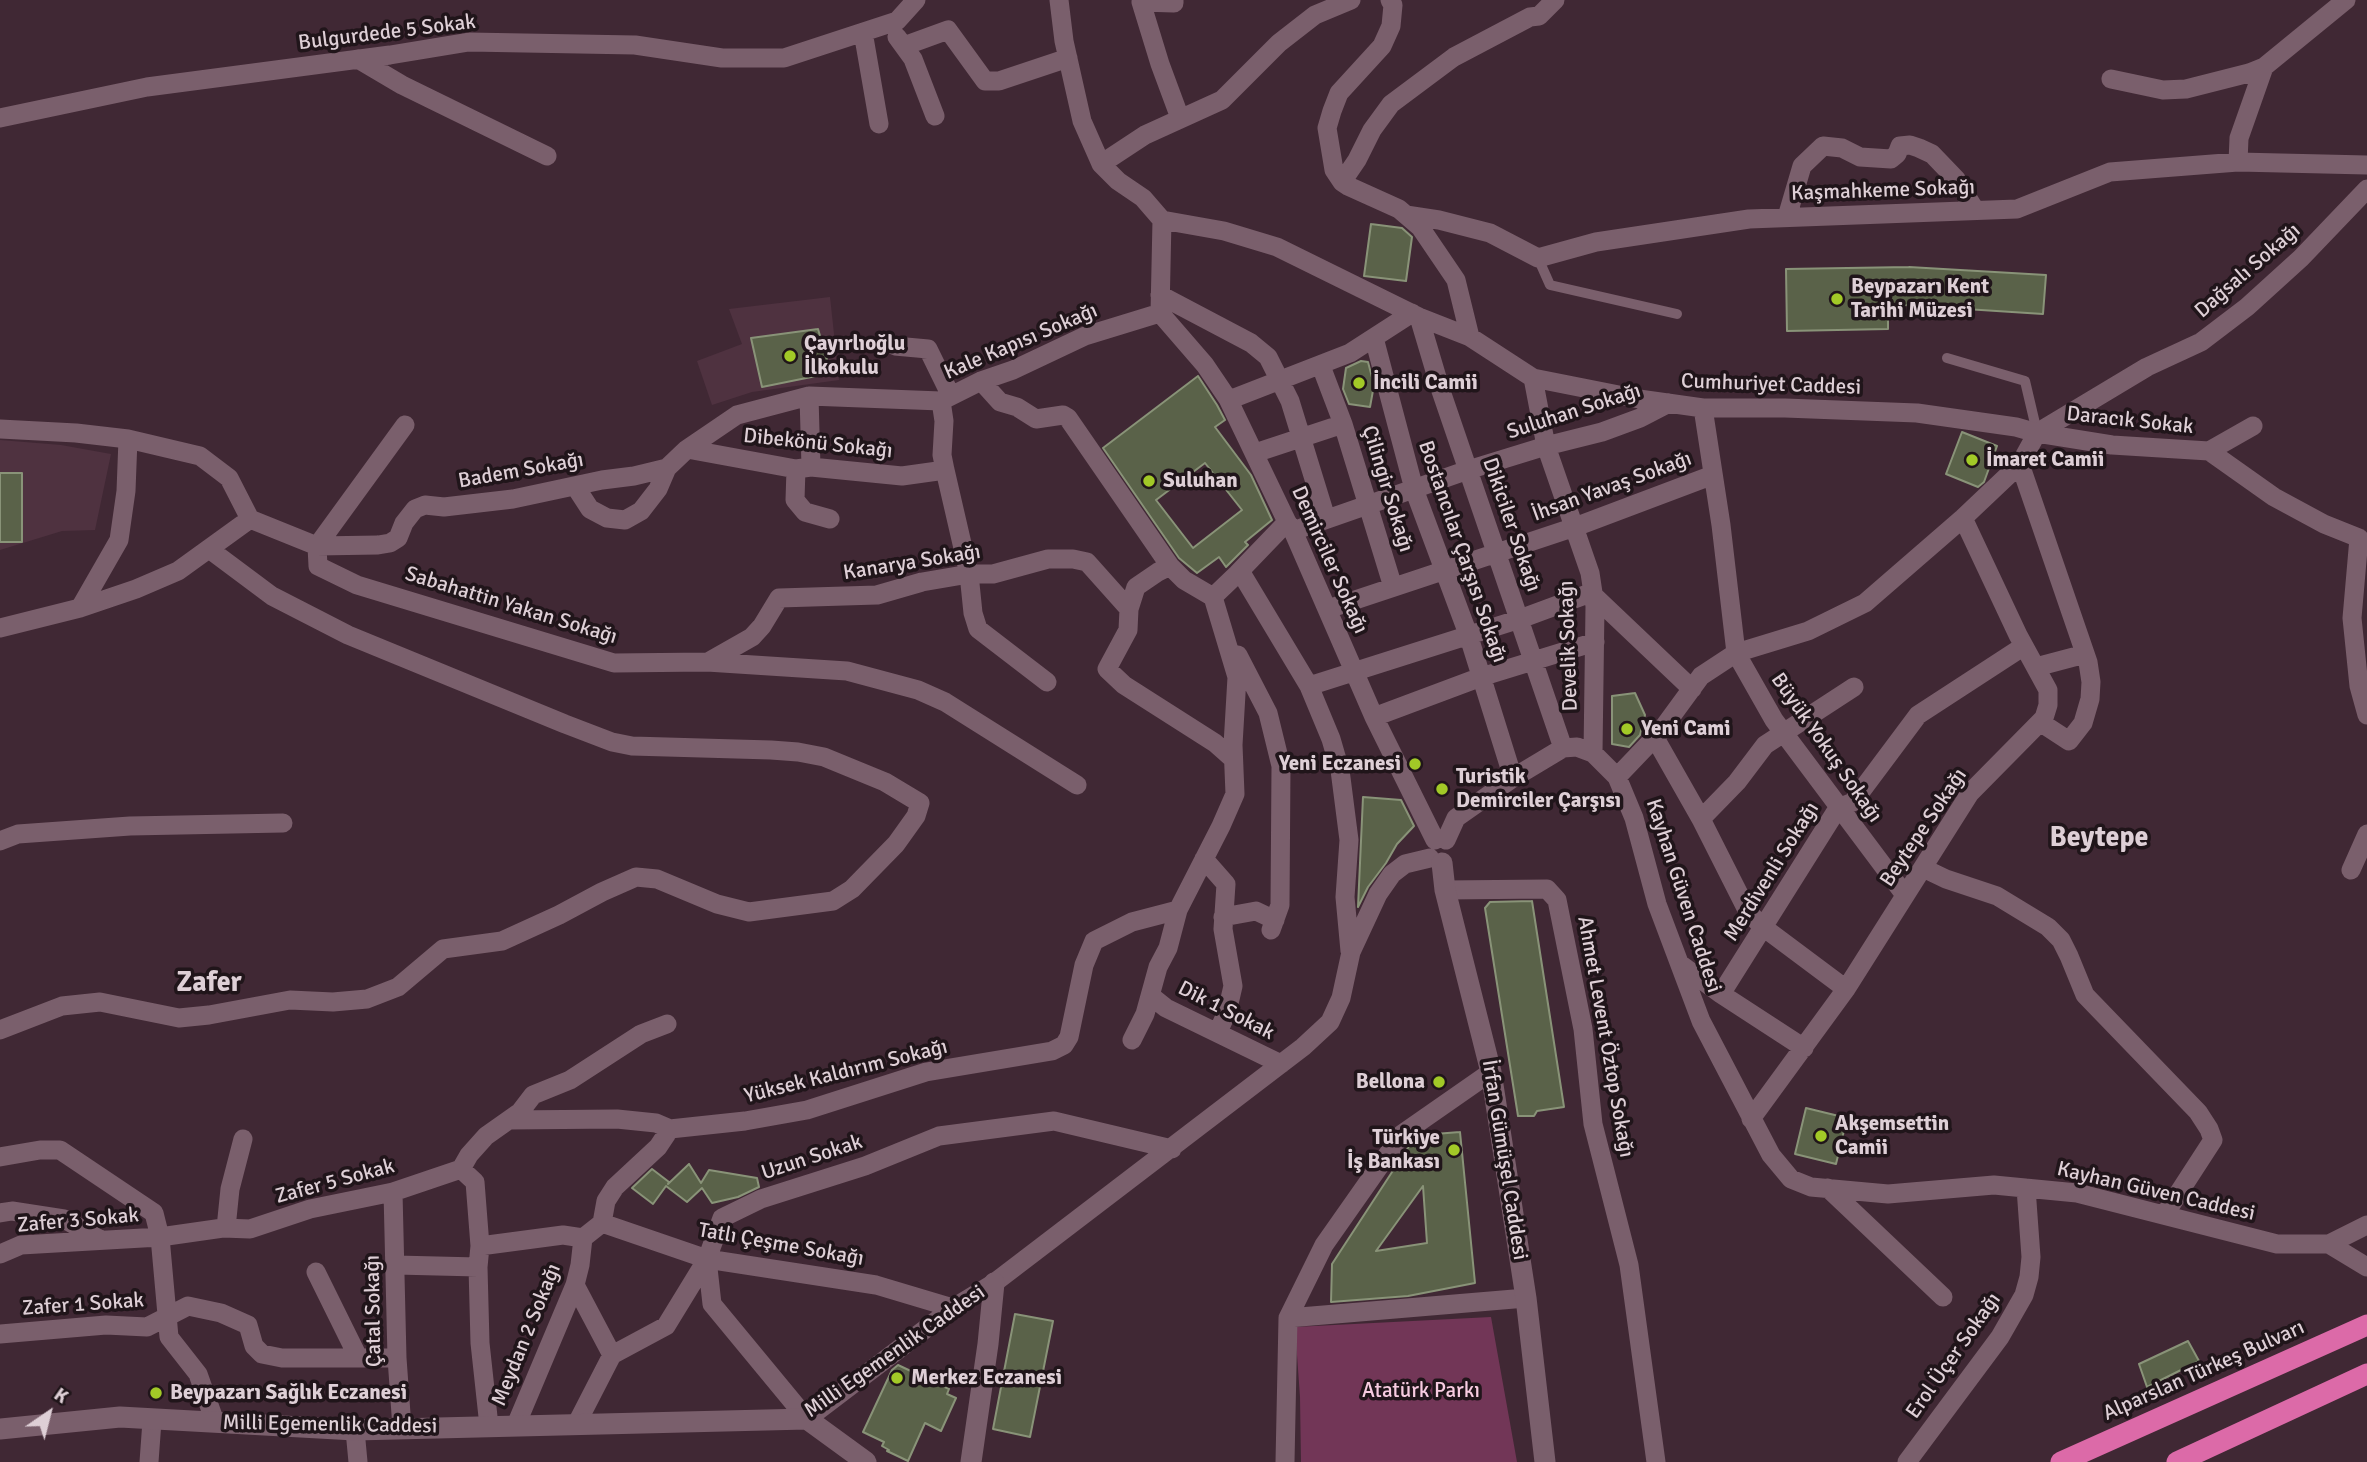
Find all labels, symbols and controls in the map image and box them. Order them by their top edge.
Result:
street label: Bulgurdede 5 Sokak [297,10,477,56]
street label: Kaşmahkeme Sokağı [1791,175,1975,207]
street label: Dağsalı Sokağı [2190,218,2306,324]
place label: Beypazarı Kent Tarihi Müzesi [1851,274,1989,324]
marker: Beypazarı Kent Tarihi Müzesi [1829,291,1845,307]
street label: Kale Kapısı Sokağı [940,298,1102,386]
place label: Çayırlıoğlu İlkokulu [804,331,905,381]
marker: Çayırlıoğlu İlkokulu [782,348,798,364]
street label: Cumhuriyet Caddesi [1681,369,1861,401]
place label: İncili Camii [1373,370,1478,396]
marker: İncili Camii [1351,375,1367,391]
street label: Suluhan Sokağı [1504,379,1644,445]
street label: Daracık Sokak [2065,402,2195,440]
street label: Çilingir Sokağı [1356,423,1418,555]
street label: Dibekönü Sokağı [742,424,894,464]
street label: Bostancılar Çarşısı Sokağı [1412,438,1512,666]
street label: İhsan Yavaş Sokağı [1529,446,1695,528]
place label: İmaret Camii [1986,447,2104,473]
street label: Badem Sokağı [456,448,586,494]
marker: İmaret Camii [1964,452,1980,468]
street label: Dikiciler Sokağı [1476,454,1546,596]
place label: Suluhan [1163,468,1238,494]
marker: Suluhan [1141,473,1157,489]
street label: Demirciler Sokağı [1285,482,1373,638]
street label: Kanarya Sokağı [841,540,983,586]
street label: Sabahattin Yakan Sokağı [402,562,620,650]
street label: Develik Sokağı [1554,580,1584,712]
street label: Büyük Yokuş Sokağı [1765,668,1887,828]
place label: Yeni Cami [1641,716,1731,742]
marker: Yeni Cami [1619,721,1635,737]
place label: Yeni Eczanesi [1279,751,1401,777]
marker: Yeni Eczanesi [1407,756,1423,772]
place label: Turistik Demirciler Çarşısı [1456,764,1621,814]
street label: Beytepe Sokağı [1875,764,1973,892]
marker: Turistik Demirciler Çarşısı [1434,781,1450,797]
street label: Kayhan Güven Caddesi [1640,796,1726,996]
street label: Merdivenli Sokağı [1719,798,1825,946]
district label: Beytepe [2050,822,2148,856]
street label: Ahmet Levent Öztop Sokağı [1571,914,1639,1160]
district label: Zafer [176,967,242,1001]
street label: Dik 1 Sokak [1174,976,1278,1046]
street label: Yüksek Kaldırım Sokağı [742,1035,950,1109]
street label: İrfan Gümüşel Caddesi [1476,1058,1532,1262]
place label: Bellona [1356,1069,1425,1095]
marker: Bellona [1431,1074,1447,1090]
place label: Akşemsettin Camii [1835,1111,1949,1161]
place label: Türkiye İş Bankası [1347,1125,1440,1175]
marker: Akşemsettin Camii [1813,1128,1829,1144]
street label: Uzun Sokak [758,1130,866,1186]
marker: Türkiye İş Bankası [1446,1142,1462,1158]
street label: Zafer 5 Sokak [273,1154,397,1210]
street label: Kayhan Güven Caddesi [2055,1157,2257,1227]
street label: Zafer 3 Sokak [16,1203,140,1239]
street label: Tatlı Çeşme Sokağı [696,1218,866,1272]
street label: Çatal Sokağı [360,1255,388,1367]
street label: Meydan 2 Sokağı [487,1260,567,1410]
street label: Milli Egemenlik Caddesi [800,1280,990,1424]
street label: Zafer 1 Sokak [21,1288,145,1322]
street label: Erol Üçer Sokağı [1901,1288,2007,1424]
street label: Alparslan Türkeş Bulvarı [2099,1315,2309,1427]
place label: Merkez Eczanesi [911,1365,1062,1391]
marker: Merkez Eczanesi [889,1370,905,1386]
north arrow [14,1378,84,1448]
park label: Atatürk Parkı [1362,1378,1480,1404]
place label: Beypazarı Sağlık Eczanesi [170,1380,407,1406]
text: K [49,1383,73,1409]
marker: Beypazarı Sağlık Eczanesi [148,1385,164,1401]
street label: Milli Egemenlik Caddesi [222,1411,438,1439]

